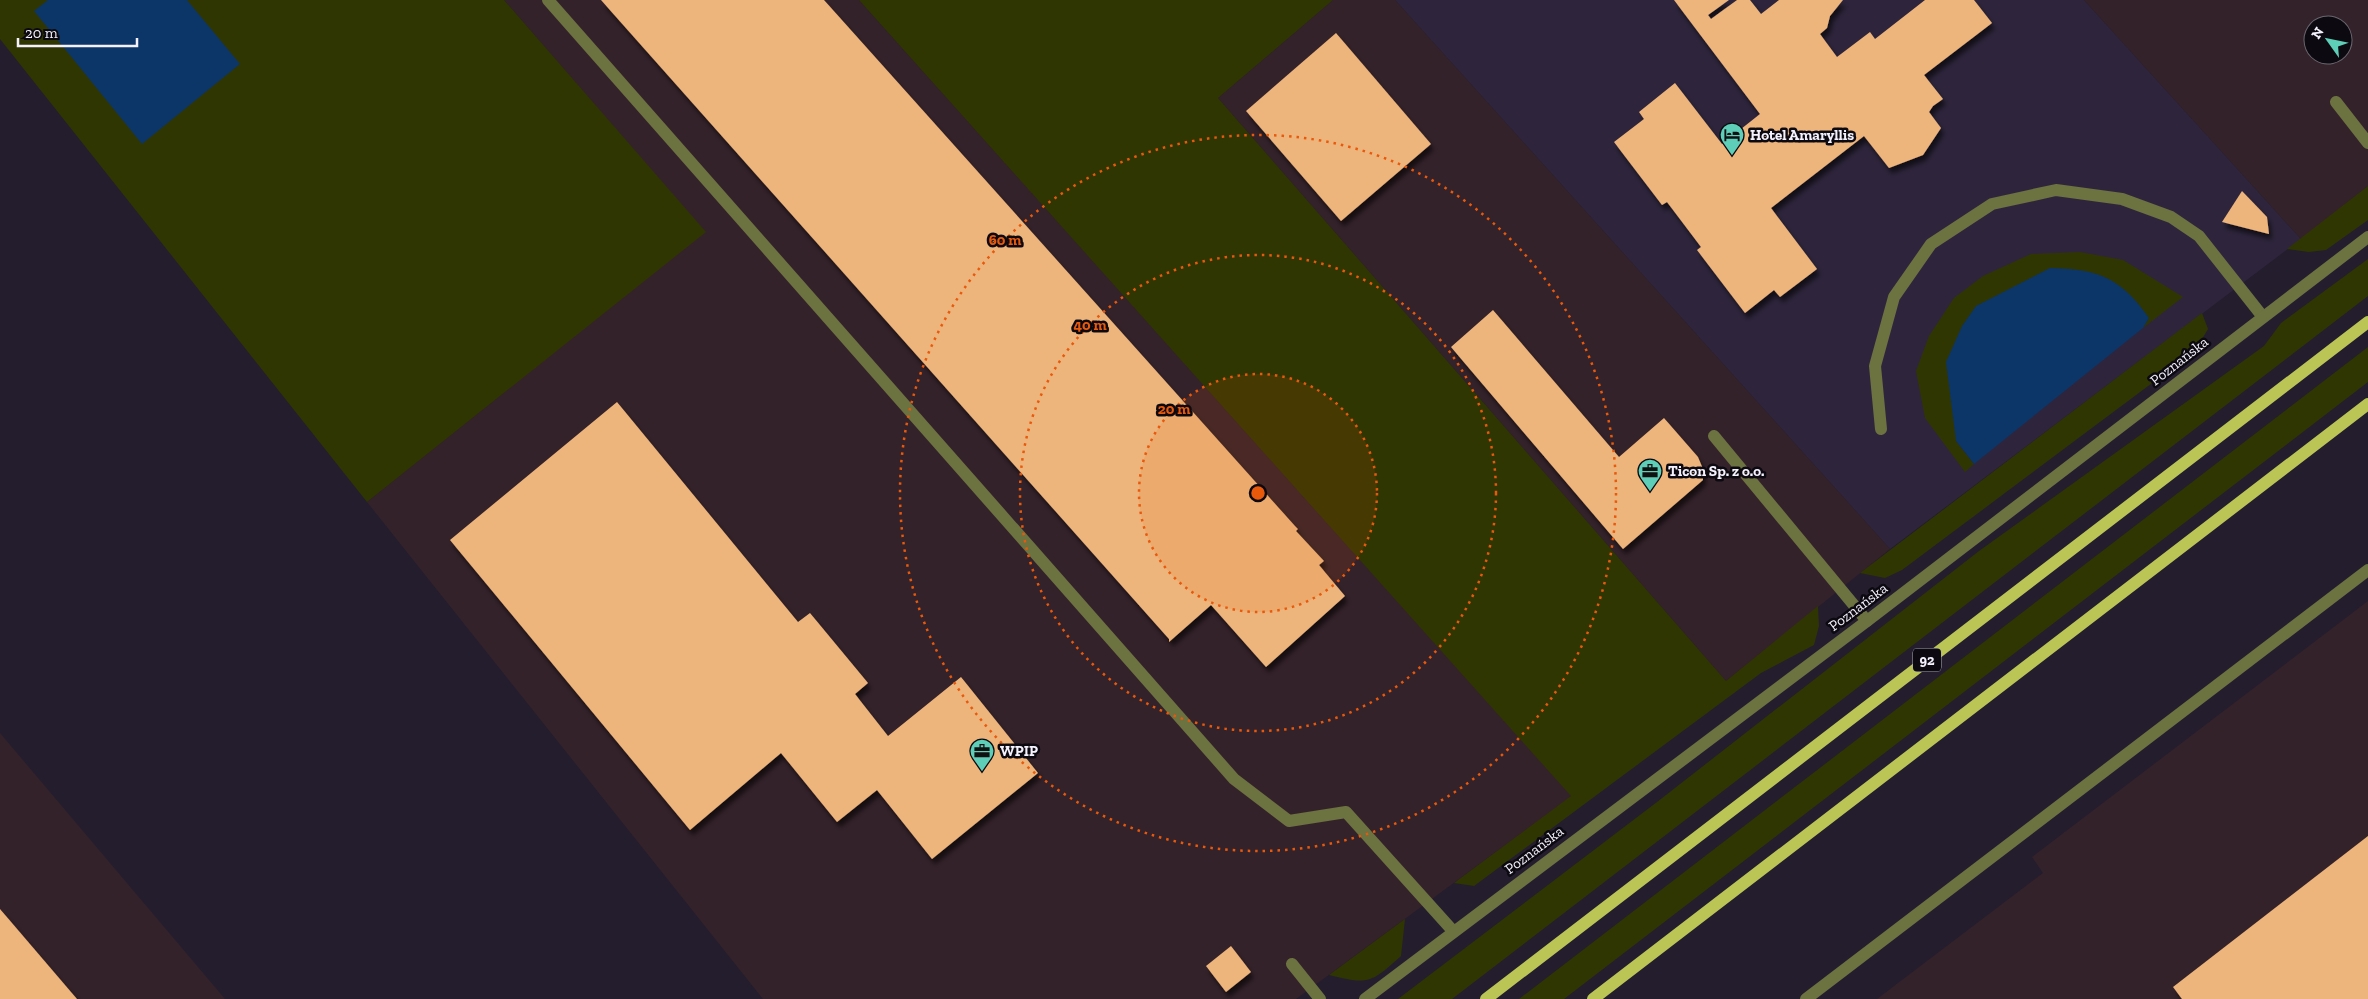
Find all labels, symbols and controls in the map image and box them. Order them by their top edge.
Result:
scale bar [18,15,136,47]
north arrow [2303,15,2353,65]
text: 20 m [25,24,58,42]
text: N [2307,24,2328,42]
hotel icon: Hotel Amaryllis [1719,122,1745,156]
place label: Hotel Amaryllis [1750,126,1854,144]
text: 60 m [989,231,1021,249]
text: 40 m [1073,316,1107,334]
street label: Poznańska [2146,333,2212,389]
text: 20 m [1158,400,1190,418]
office icon: Ticon Sp. z o.o. [1637,458,1663,492]
place label: Ticon Sp. z o.o. [1668,462,1765,480]
centre of rings [1249,484,1267,502]
street label: Poznańska [1825,579,1891,635]
road number: 92 [1913,648,1941,672]
office icon: WPIP [969,738,995,772]
place label: WPIP [1000,742,1038,760]
street label: Poznańska [1501,822,1567,878]

